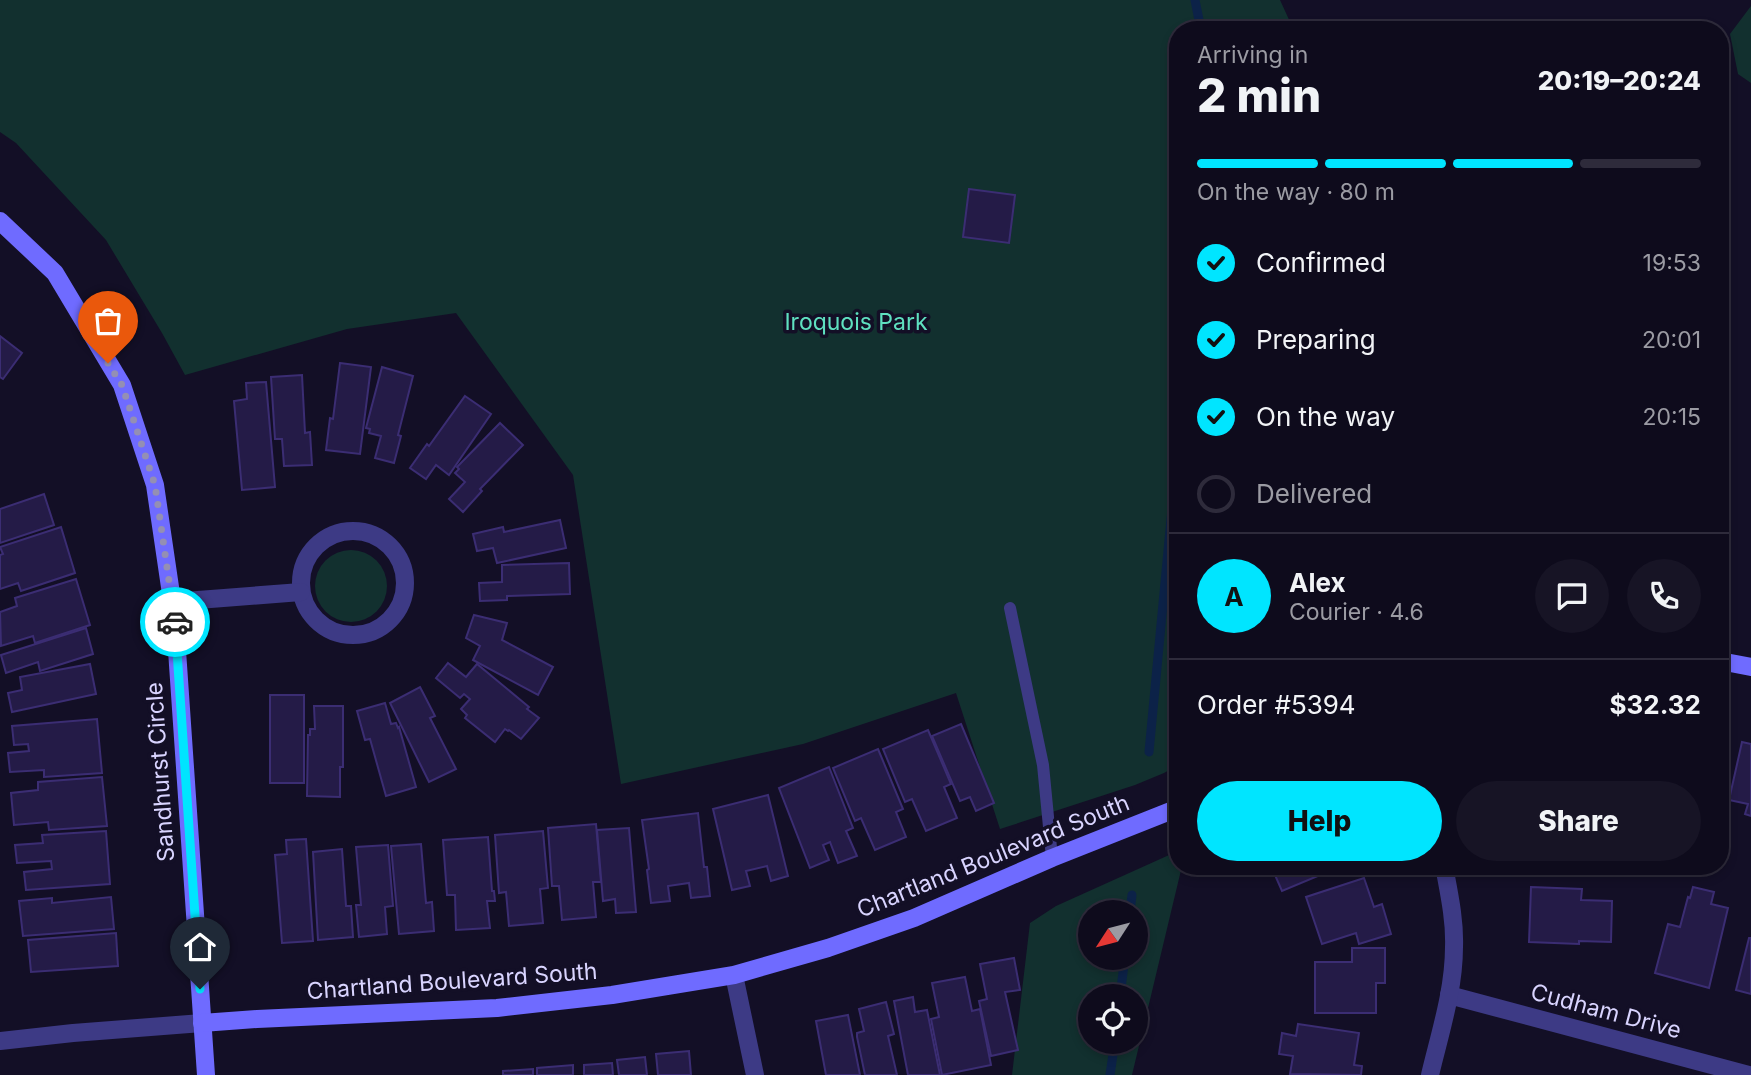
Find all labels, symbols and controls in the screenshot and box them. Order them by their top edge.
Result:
text: Arriving in [1197,41,1308,69]
text: 20:19–20:24 [1538,65,1701,96]
text: 2 min [1197,67,1321,123]
text: On the way · 80 m [1197,178,1395,206]
icon: check [1197,244,1235,282]
text: Confirmed [1256,247,1386,278]
text: 19:53 [1643,249,1701,277]
pin [78,291,138,363]
icon: bag [89,302,127,340]
park label: Iroquois Park [784,308,928,336]
icon: check [1197,321,1235,359]
text: Preparing [1256,324,1376,355]
text: 20:01 [1642,326,1701,354]
icon: check [1197,398,1235,436]
text: On the way [1256,401,1395,432]
text: 20:15 [1643,403,1701,431]
text: Delivered [1256,478,1372,509]
button: chat [1535,559,1609,633]
button: phone [1627,559,1701,633]
text: Alex [1289,567,1346,598]
text: A [1224,581,1244,612]
courier [140,587,210,657]
text: Courier · 4.6 [1289,598,1424,626]
icon: car [156,603,194,641]
street label: Sandhurst Circle [140,681,180,863]
text: Order #5394 [1197,689,1356,720]
text: $32.32 [1610,689,1701,720]
button: Help [1197,781,1442,861]
button: Share [1456,781,1701,861]
street label: Chartland Boulevard South [853,788,1133,924]
north arrow [1078,900,1148,970]
map controls [1078,900,1148,1054]
pin [170,917,230,989]
icon: home [181,928,219,966]
street label: Chartland Boulevard South [306,957,598,1005]
street label: Cudham Drive [1528,977,1684,1045]
button: locate [1078,984,1148,1054]

